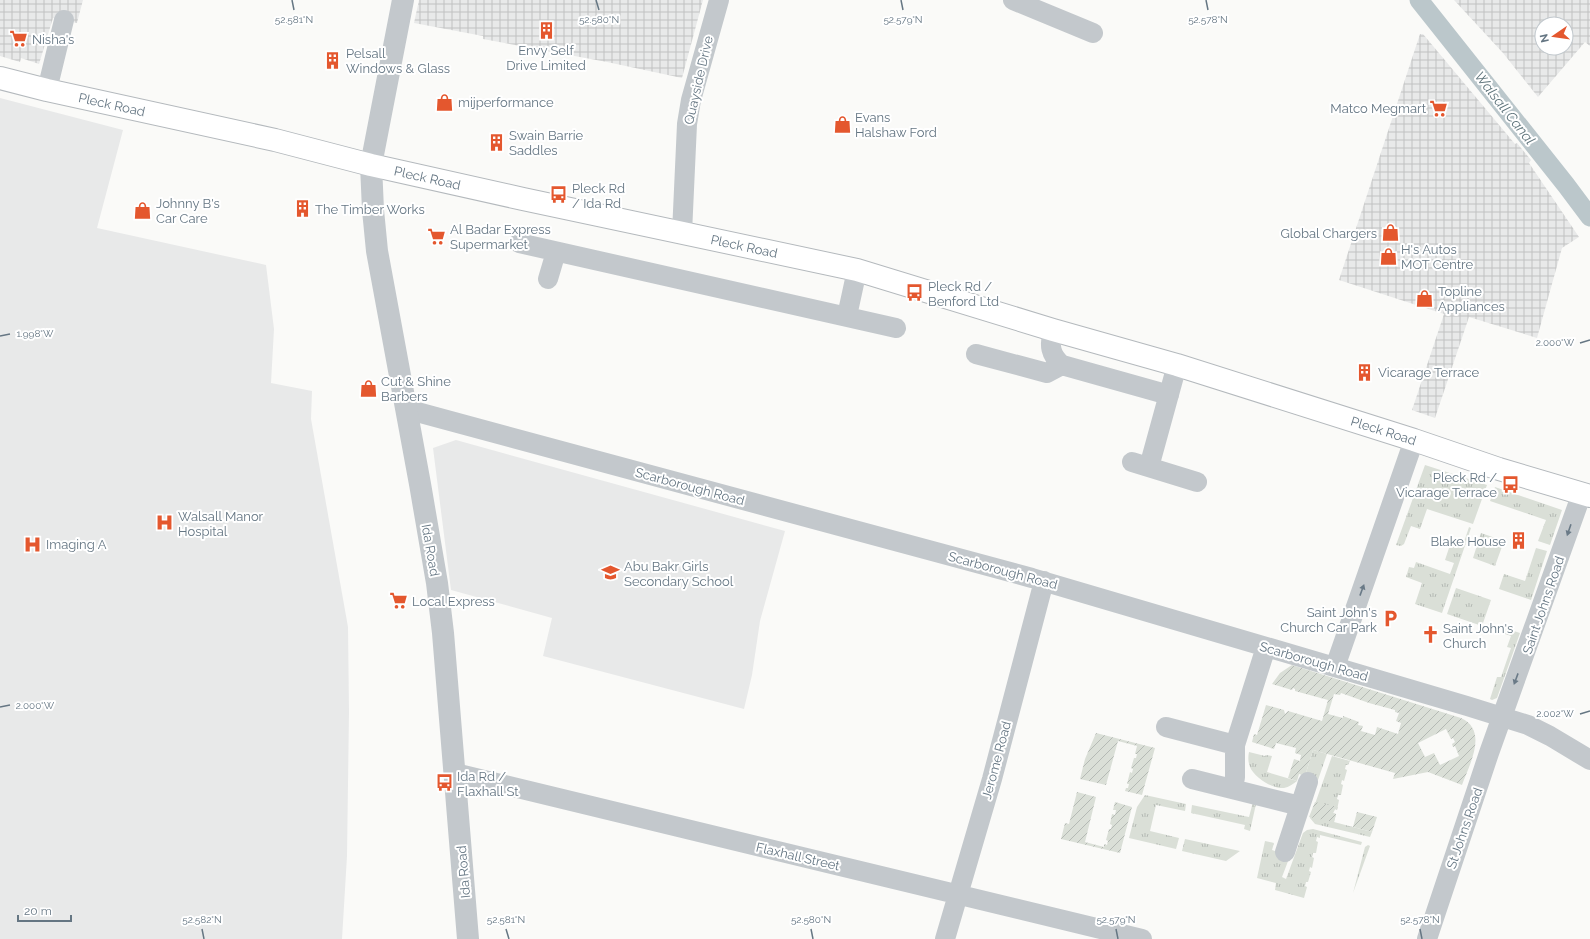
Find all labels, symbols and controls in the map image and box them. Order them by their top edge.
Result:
text: 52.581°N [275,14,313,25]
text: 52.580°N [579,14,619,25]
text: 52.579°N [883,14,923,25]
text: 52.578°N [1188,14,1228,25]
north arrow [1534,16,1574,56]
building icon: Envy Self Drive Limited [536,21,556,41]
supermarket icon: Nisha's [9,29,29,49]
place label: Nisha's [32,32,74,47]
text: N [1537,33,1552,44]
street label: Quayside Drive [681,34,716,126]
place label: Envy Self Drive Limited [506,43,586,73]
place label: Pelsall Windows & Glass [346,46,450,76]
building icon: Pelsall Windows & Glass [323,50,343,70]
water label: Walsall Canal [1472,68,1539,148]
street label: Pleck Road [77,90,147,119]
shop icon: mijperformance [435,92,455,112]
place label: mijperformance [458,95,554,110]
supermarket icon: Matco Megmart [1429,98,1449,118]
place label: Matco Megmart [1330,101,1427,116]
place label: Evans Halshaw Ford [855,110,937,140]
shop icon: Evans Halshaw Ford [832,114,852,134]
place label: Swain Barrie Saddles [509,128,584,158]
building icon: Swain Barrie Saddles [486,132,506,152]
street label: Pleck Road [393,163,462,193]
place label: Pleck Rd / Ida Rd [572,181,625,211]
bus stop icon: Pleck Rd / Ida Rd [549,185,569,205]
place label: Johnny B's Car Care [156,196,220,226]
building icon: The Timber Works [292,199,312,219]
shop icon: Johnny B's Car Care [133,200,153,220]
place label: The Timber Works [315,202,425,217]
place label: Al Badar Express Supermarket [450,222,551,252]
shop icon: Global Chargers [1380,223,1400,243]
supermarket icon: Al Badar Express Supermarket [427,226,447,246]
place label: Global Chargers [1280,226,1377,241]
street label: Pleck Road [709,232,779,261]
place label: H's Autos MOT Centre [1401,242,1473,272]
shop icon: H's Autos MOT Centre [1378,246,1398,266]
place label: Pleck Rd / Benford Ltd [928,279,999,309]
bus stop icon: Pleck Rd / Benford Ltd [905,283,925,303]
place label: Topline Appliances [1438,284,1505,314]
shop icon: Topline Appliances [1415,288,1435,308]
text: 1.998°W [17,328,54,339]
text: 2.000°W [1536,337,1575,348]
building icon: Vicarage Terrace [1355,362,1375,382]
place label: Vicarage Terrace [1378,365,1479,380]
place label: Cut & Shine Barbers [381,374,451,404]
shop icon: Cut & Shine Barbers [358,378,378,398]
street label: Pleck Road [1349,414,1418,448]
street label: Scarborough Road [634,465,746,508]
place label: Pleck Rd / Vicarage Terrace [1396,470,1497,500]
bus stop icon: Pleck Rd / Vicarage Terrace [1500,474,1520,494]
place label: Walsall Manor Hospital [178,509,264,539]
hospital icon: Walsall Manor Hospital [155,513,175,533]
street label: Ida Road [419,523,442,577]
one-way arrow [1566,524,1572,536]
building icon: Blake House [1509,531,1529,551]
hospital icon: Imaging A [23,534,43,554]
place label: Blake House [1430,534,1506,549]
place label: Imaging A [46,537,107,552]
street label: Scarborough Road [947,549,1059,592]
street label: Saint Johns Road [1520,554,1567,656]
place label: Abu Bakr Girls Secondary School [624,559,734,589]
school or university icon: Abu Bakr Girls Secondary School [601,563,621,583]
one-way arrow [1359,584,1365,596]
supermarket icon: Local Express [389,591,409,611]
place label: Local Express [412,594,495,609]
place label: Saint John's Church Car Park [1280,605,1377,635]
parking icon: Saint John's Church Car Park [1380,609,1400,629]
place label: Saint John's Church [1443,621,1513,651]
church icon: Saint John's Church [1420,625,1440,645]
street label: Scarborough Road [1258,639,1370,684]
one-way arrow [1513,673,1519,685]
text: 2.000°W [16,700,55,711]
text: 2.002°W [1536,708,1574,719]
street label: Jerome Road [979,720,1014,801]
place label: Ida Rd / Flaxhall St [457,769,519,799]
bus stop icon: Ida Rd / Flaxhall St [434,773,454,793]
street label: St Johns Road [1444,786,1485,871]
street label: Flaxhall Street [755,840,842,874]
street label: Ida Road [454,845,473,899]
scale bar [18,897,71,923]
text: 20 m [24,904,52,918]
text: 52.582°N [182,914,222,925]
text: 52.581°N [487,914,525,925]
text: 52.580°N [791,914,831,925]
text: 52.579°N [1096,914,1136,925]
text: 52.578°N [1400,914,1440,925]

